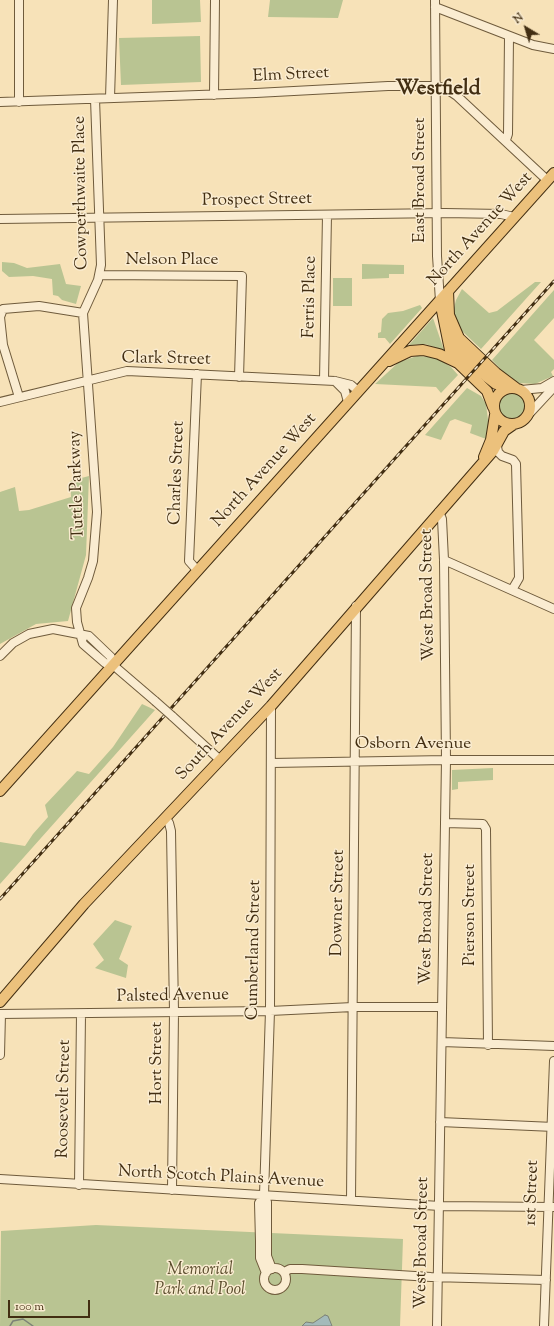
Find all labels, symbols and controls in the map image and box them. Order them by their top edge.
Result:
north arrow [506,8,546,48]
text: N [510,10,527,28]
street label: Elm Street [252,64,330,88]
district label: Westfield [395,77,481,103]
street label: Cowperthwaite Place [70,116,94,270]
street label: East Broad Street [411,117,431,243]
street label: North Avenue West [424,169,538,291]
street label: Prospect Street [202,190,312,212]
street label: Nelson Place [125,251,219,271]
street label: Ferris Place [300,256,322,338]
street label: Clark Street [121,349,211,371]
street label: North Avenue West [208,410,322,532]
street label: Charles Street [166,421,190,525]
street label: Tuttle Parkway [66,430,90,540]
street label: West Broad Street [418,529,440,661]
street label: South Avenue West [173,664,287,786]
street label: Osborn Avenue [355,735,471,755]
street label: Downer Street [328,849,350,957]
street label: West Broad Street [417,853,439,985]
street label: Pierson Street [461,864,481,966]
street label: Cumberland Street [244,880,266,1020]
street label: Palsted Avenue [117,986,229,1008]
street label: Hort Street [148,1022,168,1104]
street label: Roosevelt Street [54,1039,76,1159]
street label: 1st Street [522,1160,544,1226]
street label: North Scotch Plains Avenue [117,1162,325,1194]
street label: West Broad Street [412,1177,434,1309]
park label: Memorial Park and Pool [154,1261,246,1301]
scale bar [10,1292,92,1318]
text: 100 m [15,1298,44,1316]

